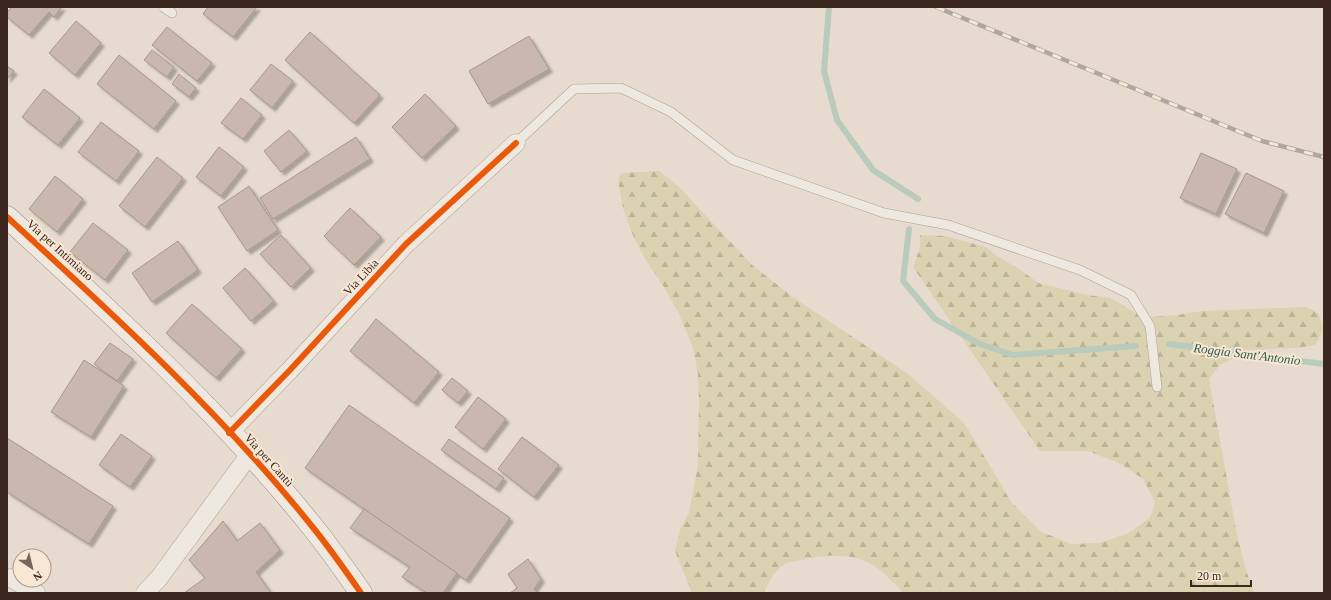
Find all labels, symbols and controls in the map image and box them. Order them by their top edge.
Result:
street label: Via per Intimiano [24,216,96,284]
street label: Via Libia [341,255,382,298]
water label: Roggia Sant'Antonio [1192,340,1302,368]
street label: Via per Cantù [242,431,296,489]
north arrow [12,548,52,588]
scale bar [1191,562,1251,588]
text: N [31,569,44,583]
text: 20 m [1197,569,1222,583]

